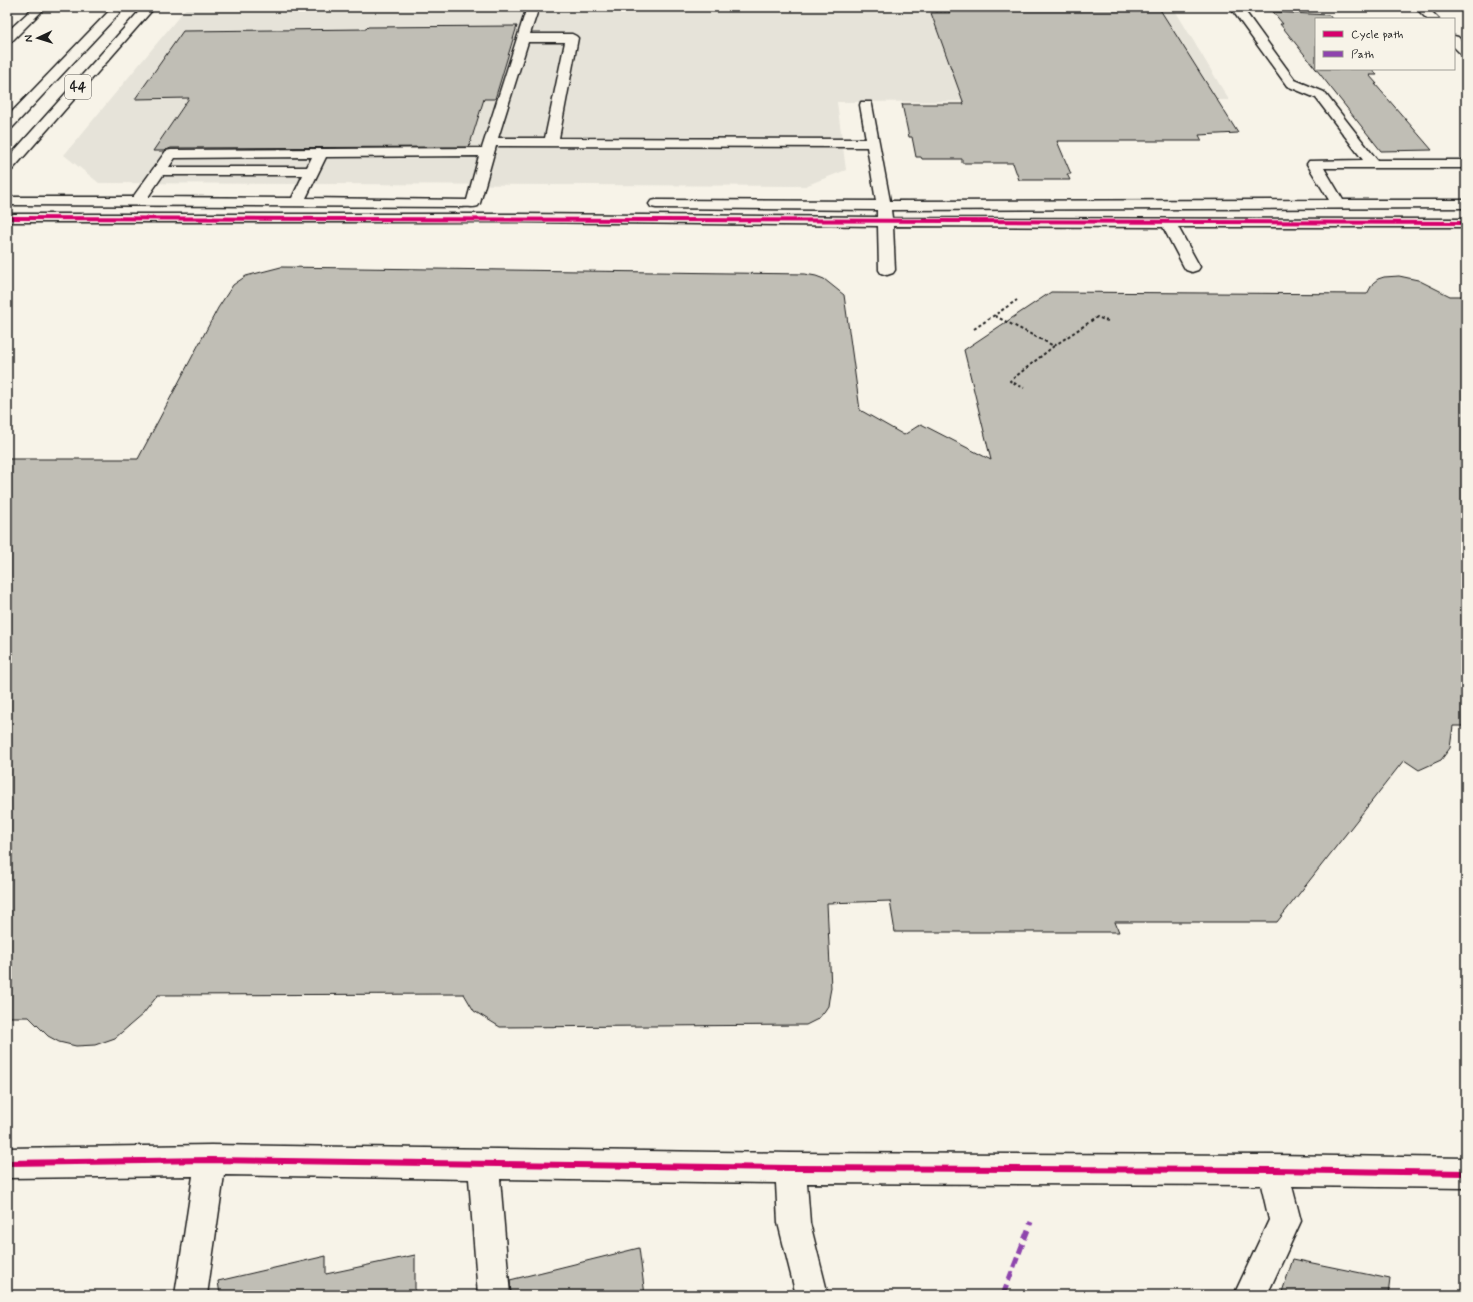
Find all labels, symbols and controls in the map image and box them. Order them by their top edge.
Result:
north arrow [18,18,58,58]
legend [1315,18,1455,70]
text: Cycle path [1351,27,1403,43]
text: N [22,34,36,43]
text: Path [1351,47,1374,63]
road number: 44 [65,75,91,99]

